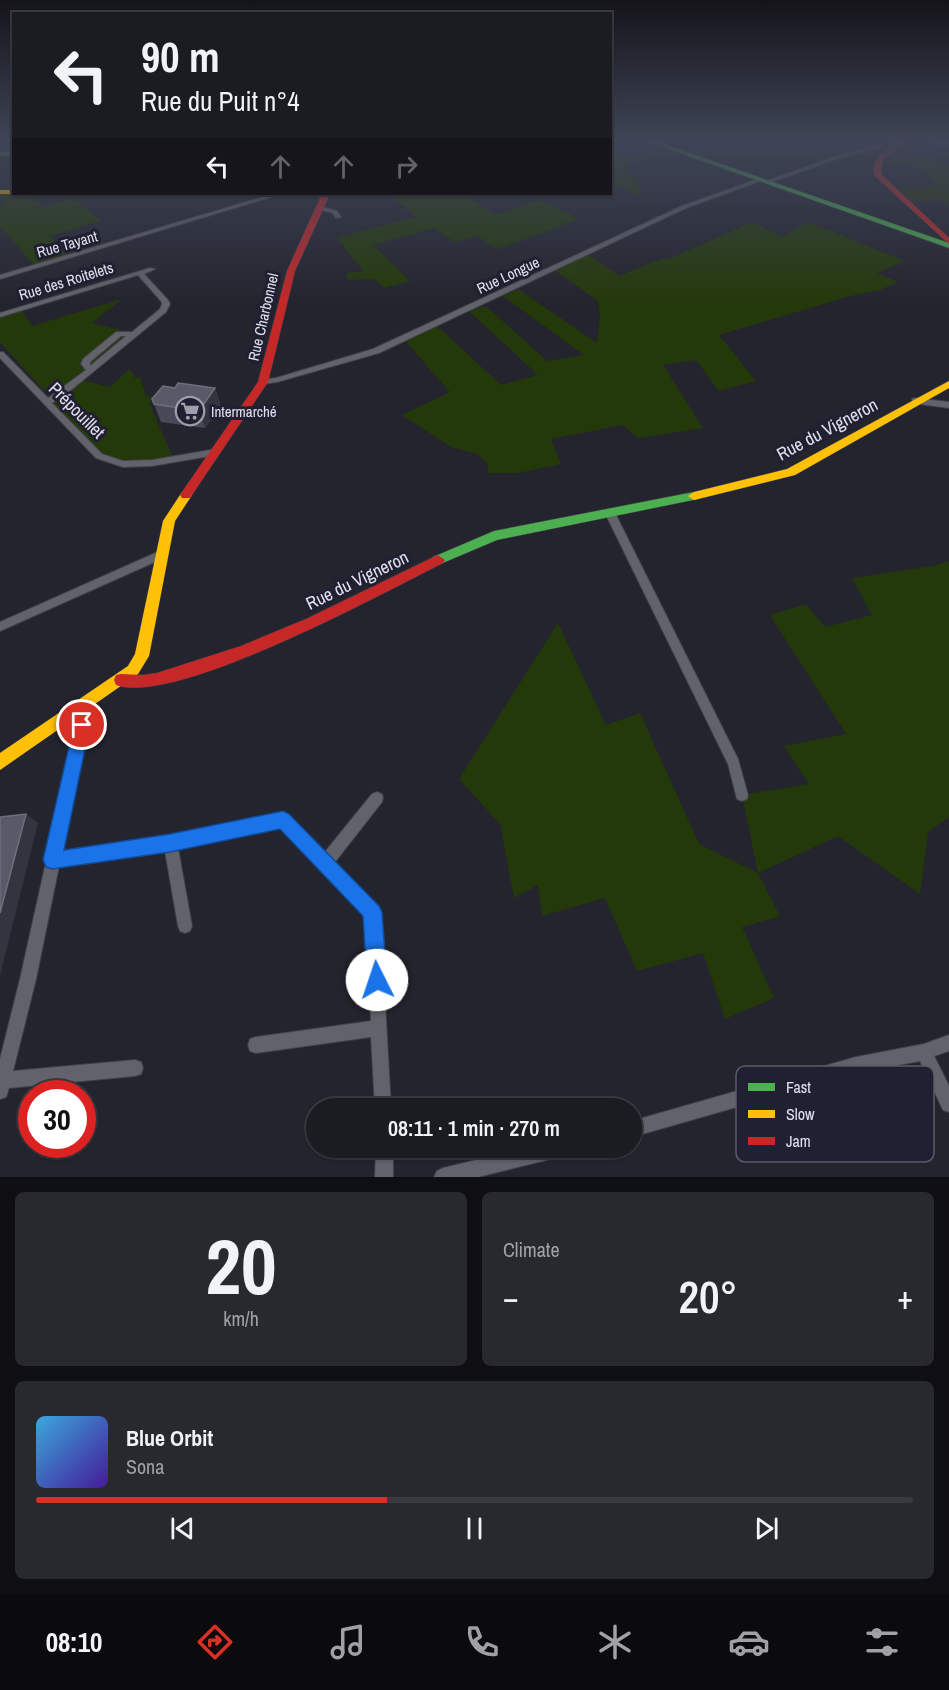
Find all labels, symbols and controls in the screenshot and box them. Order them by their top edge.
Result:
text: 90 m [141,29,220,85]
icon: left [42,36,120,114]
text: Rue du Puit n°4 [141,83,300,119]
icon: left [201,150,234,183]
icon: ahead [264,150,297,183]
icon: ahead [327,150,360,183]
icon: right [390,150,423,183]
street label: Rue Tayant [34,225,100,263]
street label: Rue Longue [473,251,543,299]
street label: Rue des Roitelets [16,257,116,305]
street label: Rue Charbonnel [243,271,283,363]
street label: Prépouillet [43,376,111,444]
street label: Rue du Vigneron [772,392,882,466]
supermarket icon: Intermarché [174,395,206,427]
place label: Intermarché [211,401,277,422]
street label: Rue du Vigneron [301,544,413,616]
pin [56,699,107,750]
icon: arrive [65,708,98,741]
position arrow [345,948,409,1012]
legend [736,1066,934,1162]
text: Fast [786,1076,811,1098]
speed limit sign: 30 [18,1080,96,1158]
text: Slow [786,1103,815,1125]
text: 08:11 · 1 min · 270 m [388,1113,560,1143]
text: Jam [786,1130,811,1152]
text: 20 [205,1213,277,1318]
text: Climate [503,1236,560,1263]
text: 20° [678,1266,738,1327]
text: − [503,1275,519,1319]
text: + [897,1275,913,1319]
text: km/h [223,1305,259,1332]
text: Blue Orbit [126,1423,213,1453]
text: Sona [126,1453,164,1480]
icon: previous [166,1512,199,1545]
icon: pause [458,1512,491,1545]
icon: next [750,1512,783,1545]
icon: directions [194,1621,236,1663]
icon: music [327,1621,369,1663]
icon: phone [461,1621,503,1663]
icon: climate [594,1621,636,1663]
icon: car [728,1621,770,1663]
icon: filters [861,1621,903,1663]
text: 08:10 [46,1624,102,1660]

